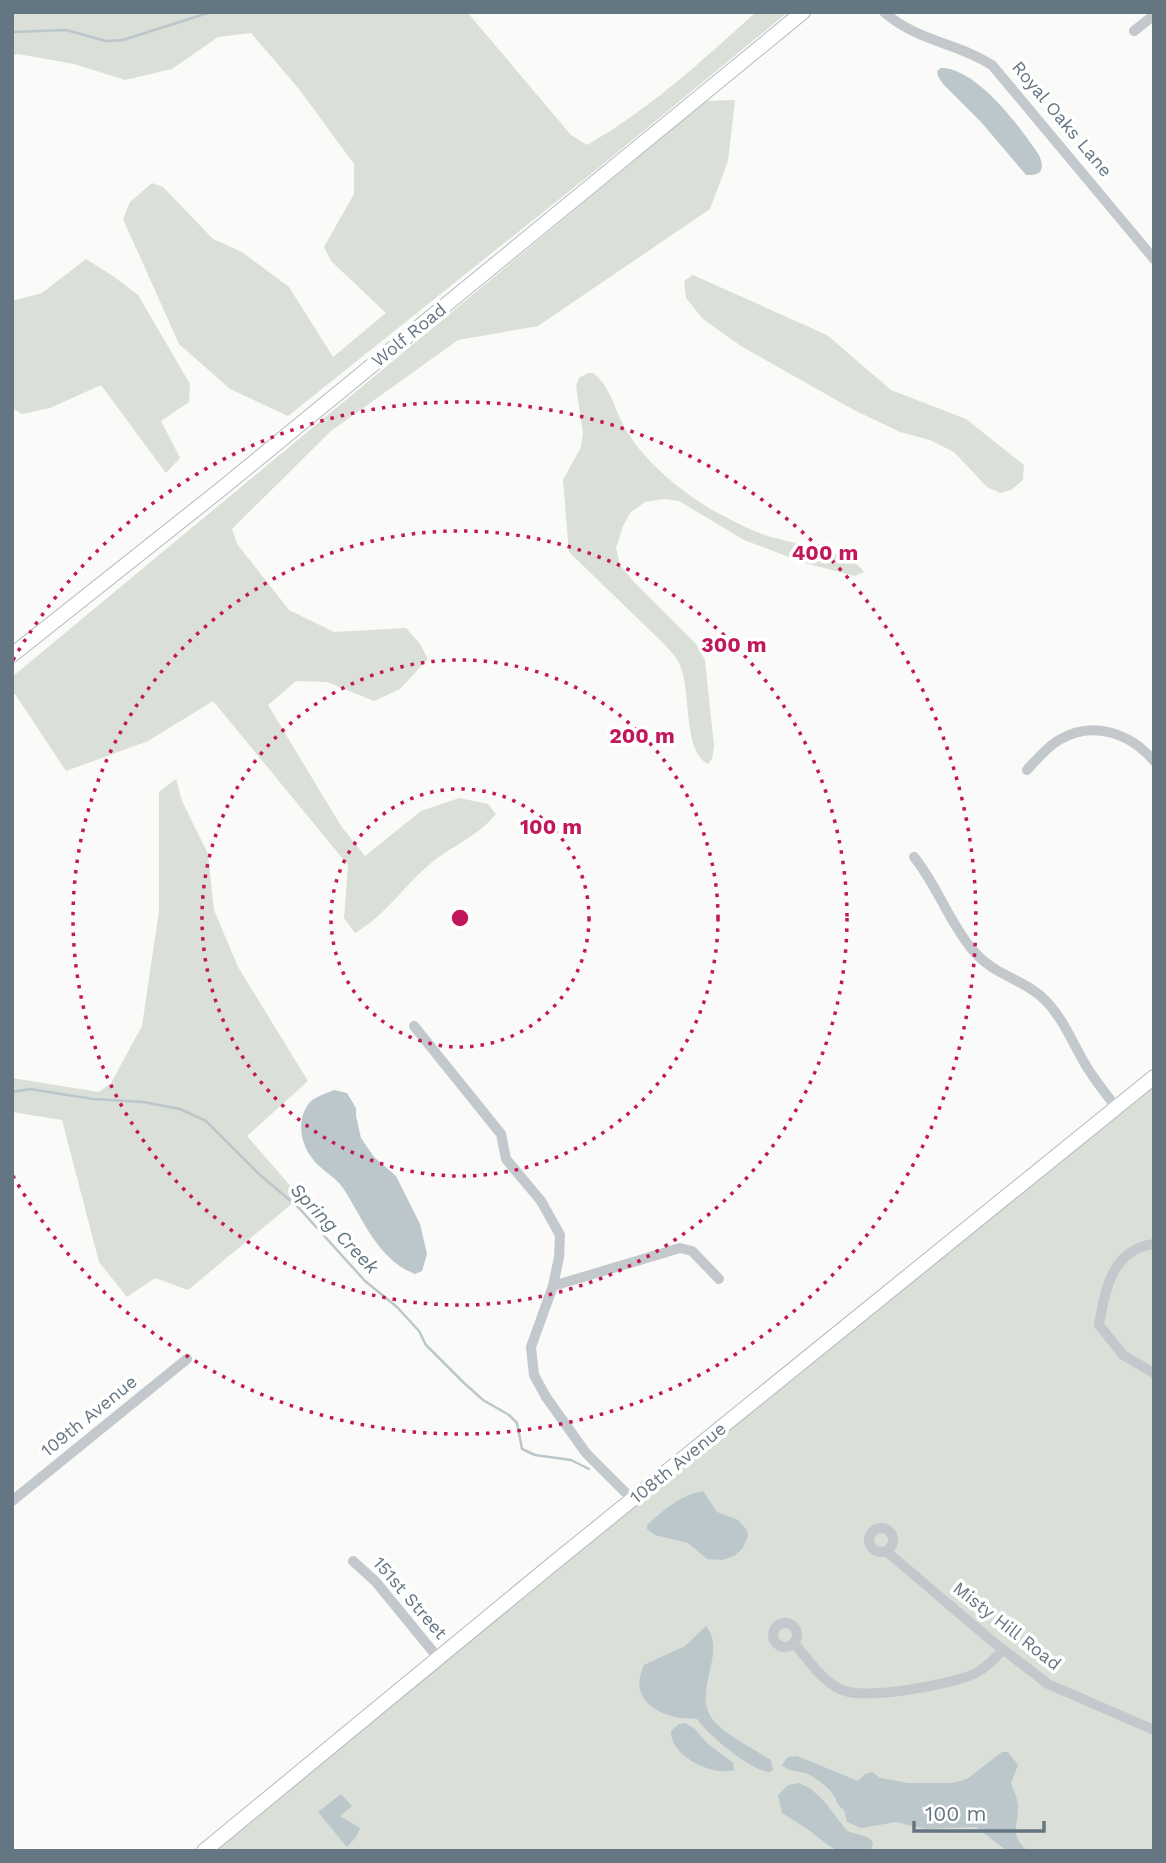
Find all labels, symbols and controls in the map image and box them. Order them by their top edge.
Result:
street label: Royal Oaks Lane [1008,57,1117,181]
street label: Wolf Road [367,298,450,371]
text: 400 m [792,540,858,565]
text: 300 m [701,632,767,657]
text: 200 m [609,723,675,748]
text: 100 m [520,814,582,839]
centre of rings [448,906,472,930]
water label: Spring Creek [286,1178,384,1279]
street label: 109th Avenue [37,1371,141,1461]
street label: 108th Avenue [626,1418,730,1508]
street label: 151st Street [369,1552,452,1643]
street label: Misty Hill Road [949,1577,1065,1674]
scale bar [914,1790,1044,1834]
text: 100 m [925,1801,987,1826]

